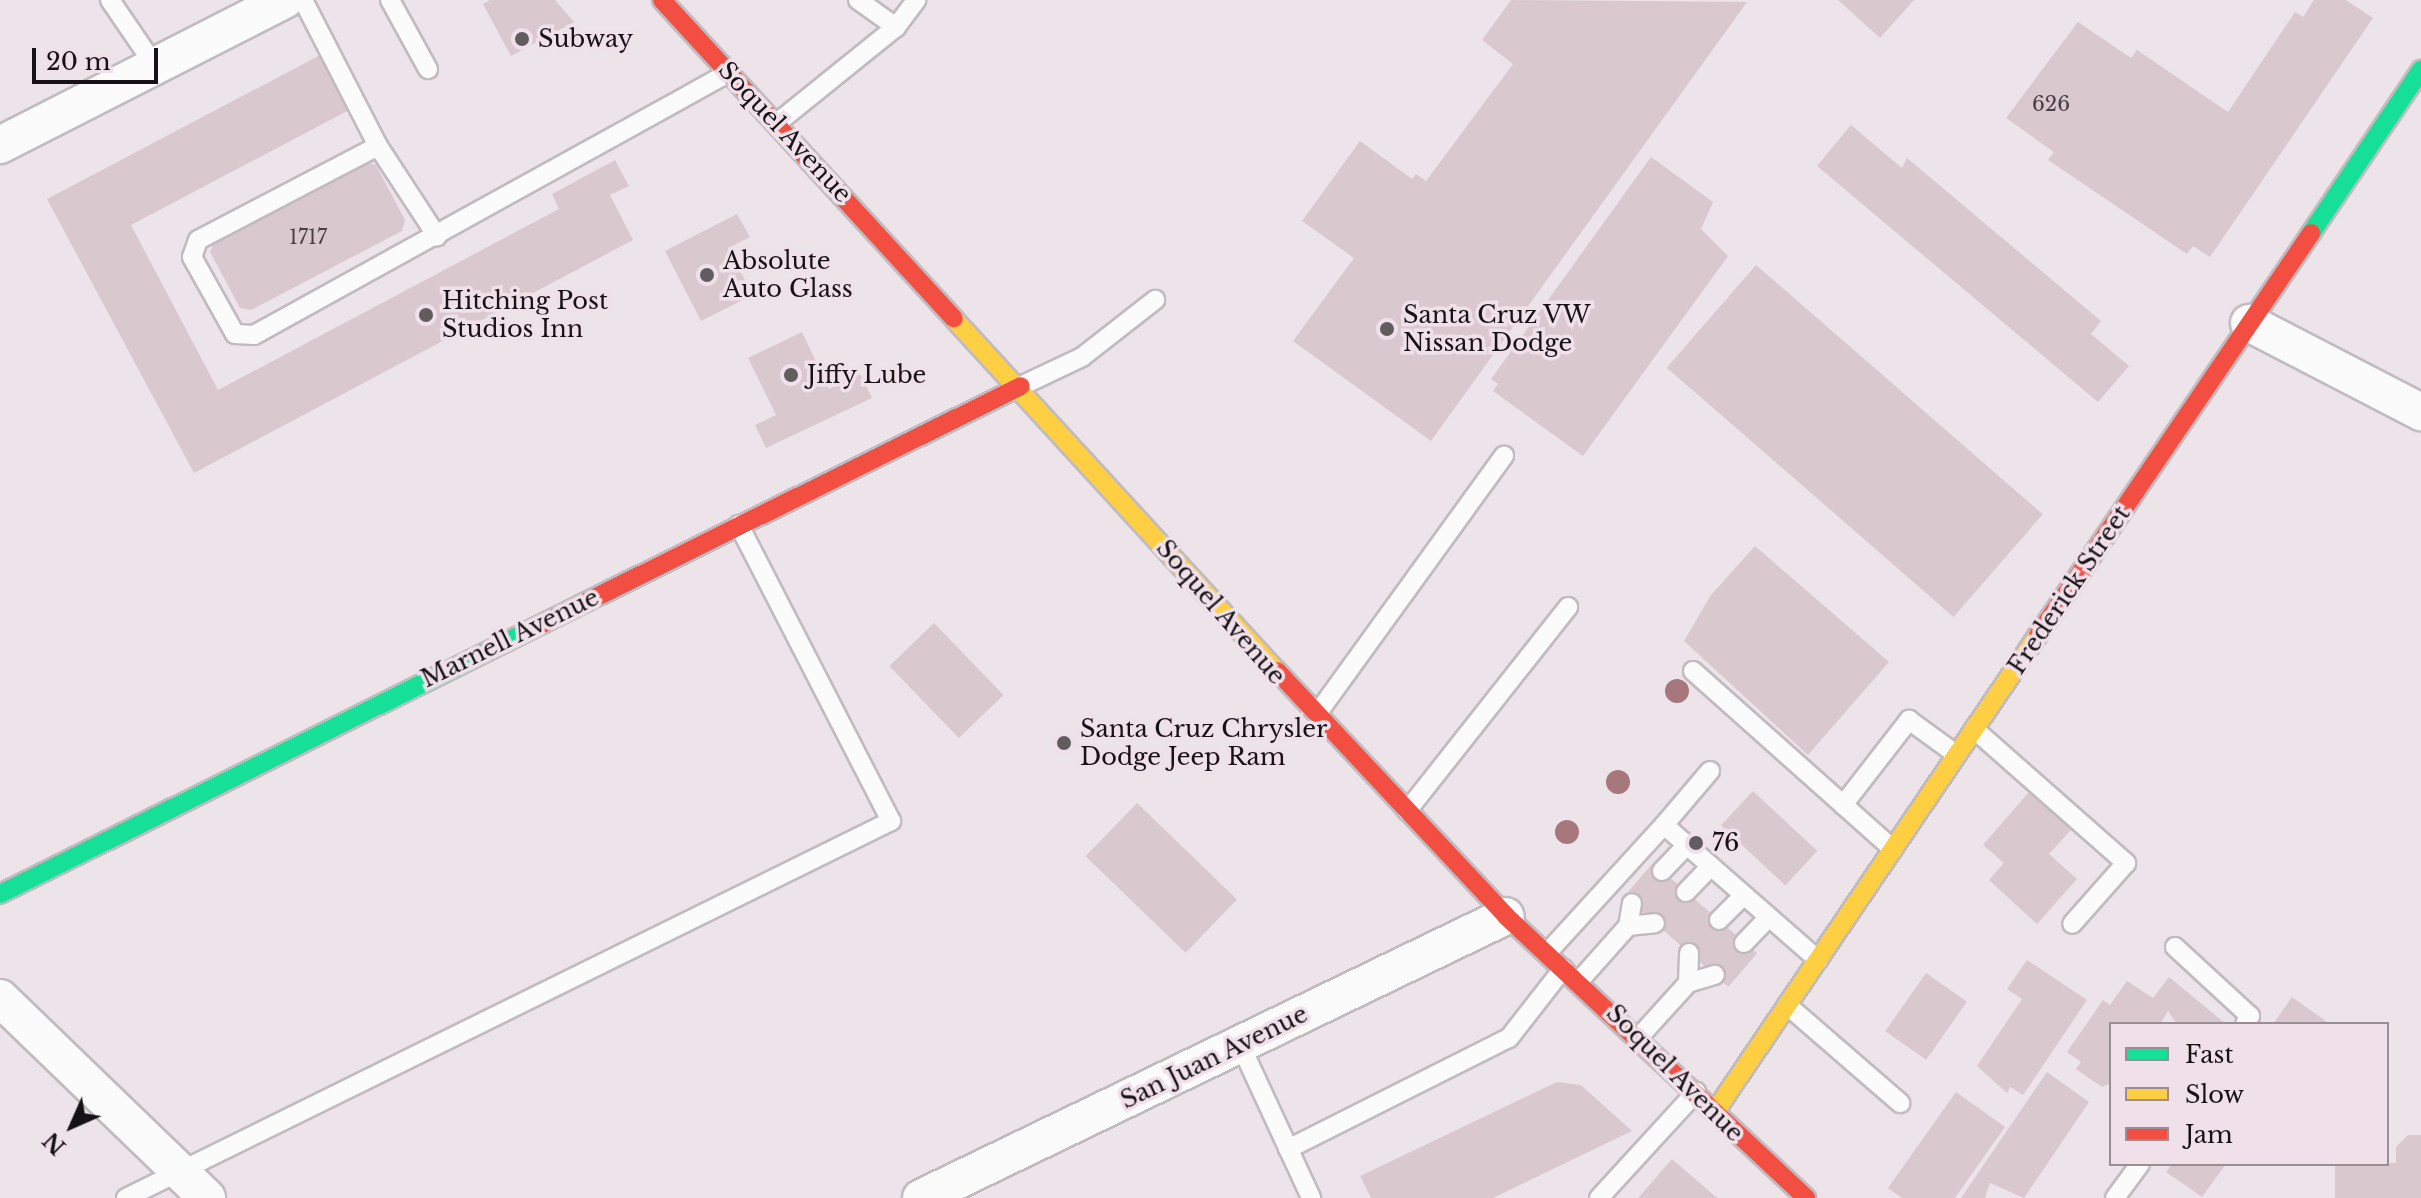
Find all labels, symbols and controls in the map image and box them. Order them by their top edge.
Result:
place label: Subway [538,25,633,53]
marker: Subway [513,30,531,48]
scale bar [36,32,162,82]
text: 20 m [46,47,111,76]
street label: Soquel Avenue [712,55,858,209]
house number: 626 [2032,92,2070,116]
house number: 1717 [289,225,327,249]
place label: Absolute Auto Glass [723,247,853,303]
marker: Absolute Auto Glass [698,266,716,284]
place label: Hitching Post Studios Inn [442,287,608,343]
place label: Santa Cruz VW Nissan Dodge [1403,301,1592,357]
marker: Hitching Post Studios Inn [417,306,435,324]
marker: Santa Cruz VW Nissan Dodge [1378,320,1396,338]
place label: Jiffy Lube [807,361,927,389]
marker: Jiffy Lube [782,366,800,384]
street label: Frederick Street [2002,500,2136,680]
street label: Soquel Avenue [1150,534,1292,690]
street label: Marnell Avenue [416,582,604,694]
place label: Santa Cruz Chrysler Dodge Jeep Ram [1080,715,1328,771]
marker: Santa Cruz Chrysler Dodge Jeep Ram [1055,734,1073,752]
place label: 76 [1712,829,1739,857]
marker: 76 [1687,834,1705,852]
street label: Soquel Avenue [1600,998,1750,1148]
street label: San Juan Avenue [1115,999,1313,1115]
legend [2109,1022,2389,1166]
text: Fast [2185,1040,2233,1069]
text: Slow [2185,1080,2244,1109]
north arrow [32,1086,112,1166]
text: Jam [2185,1120,2233,1149]
text: N [38,1126,72,1160]

